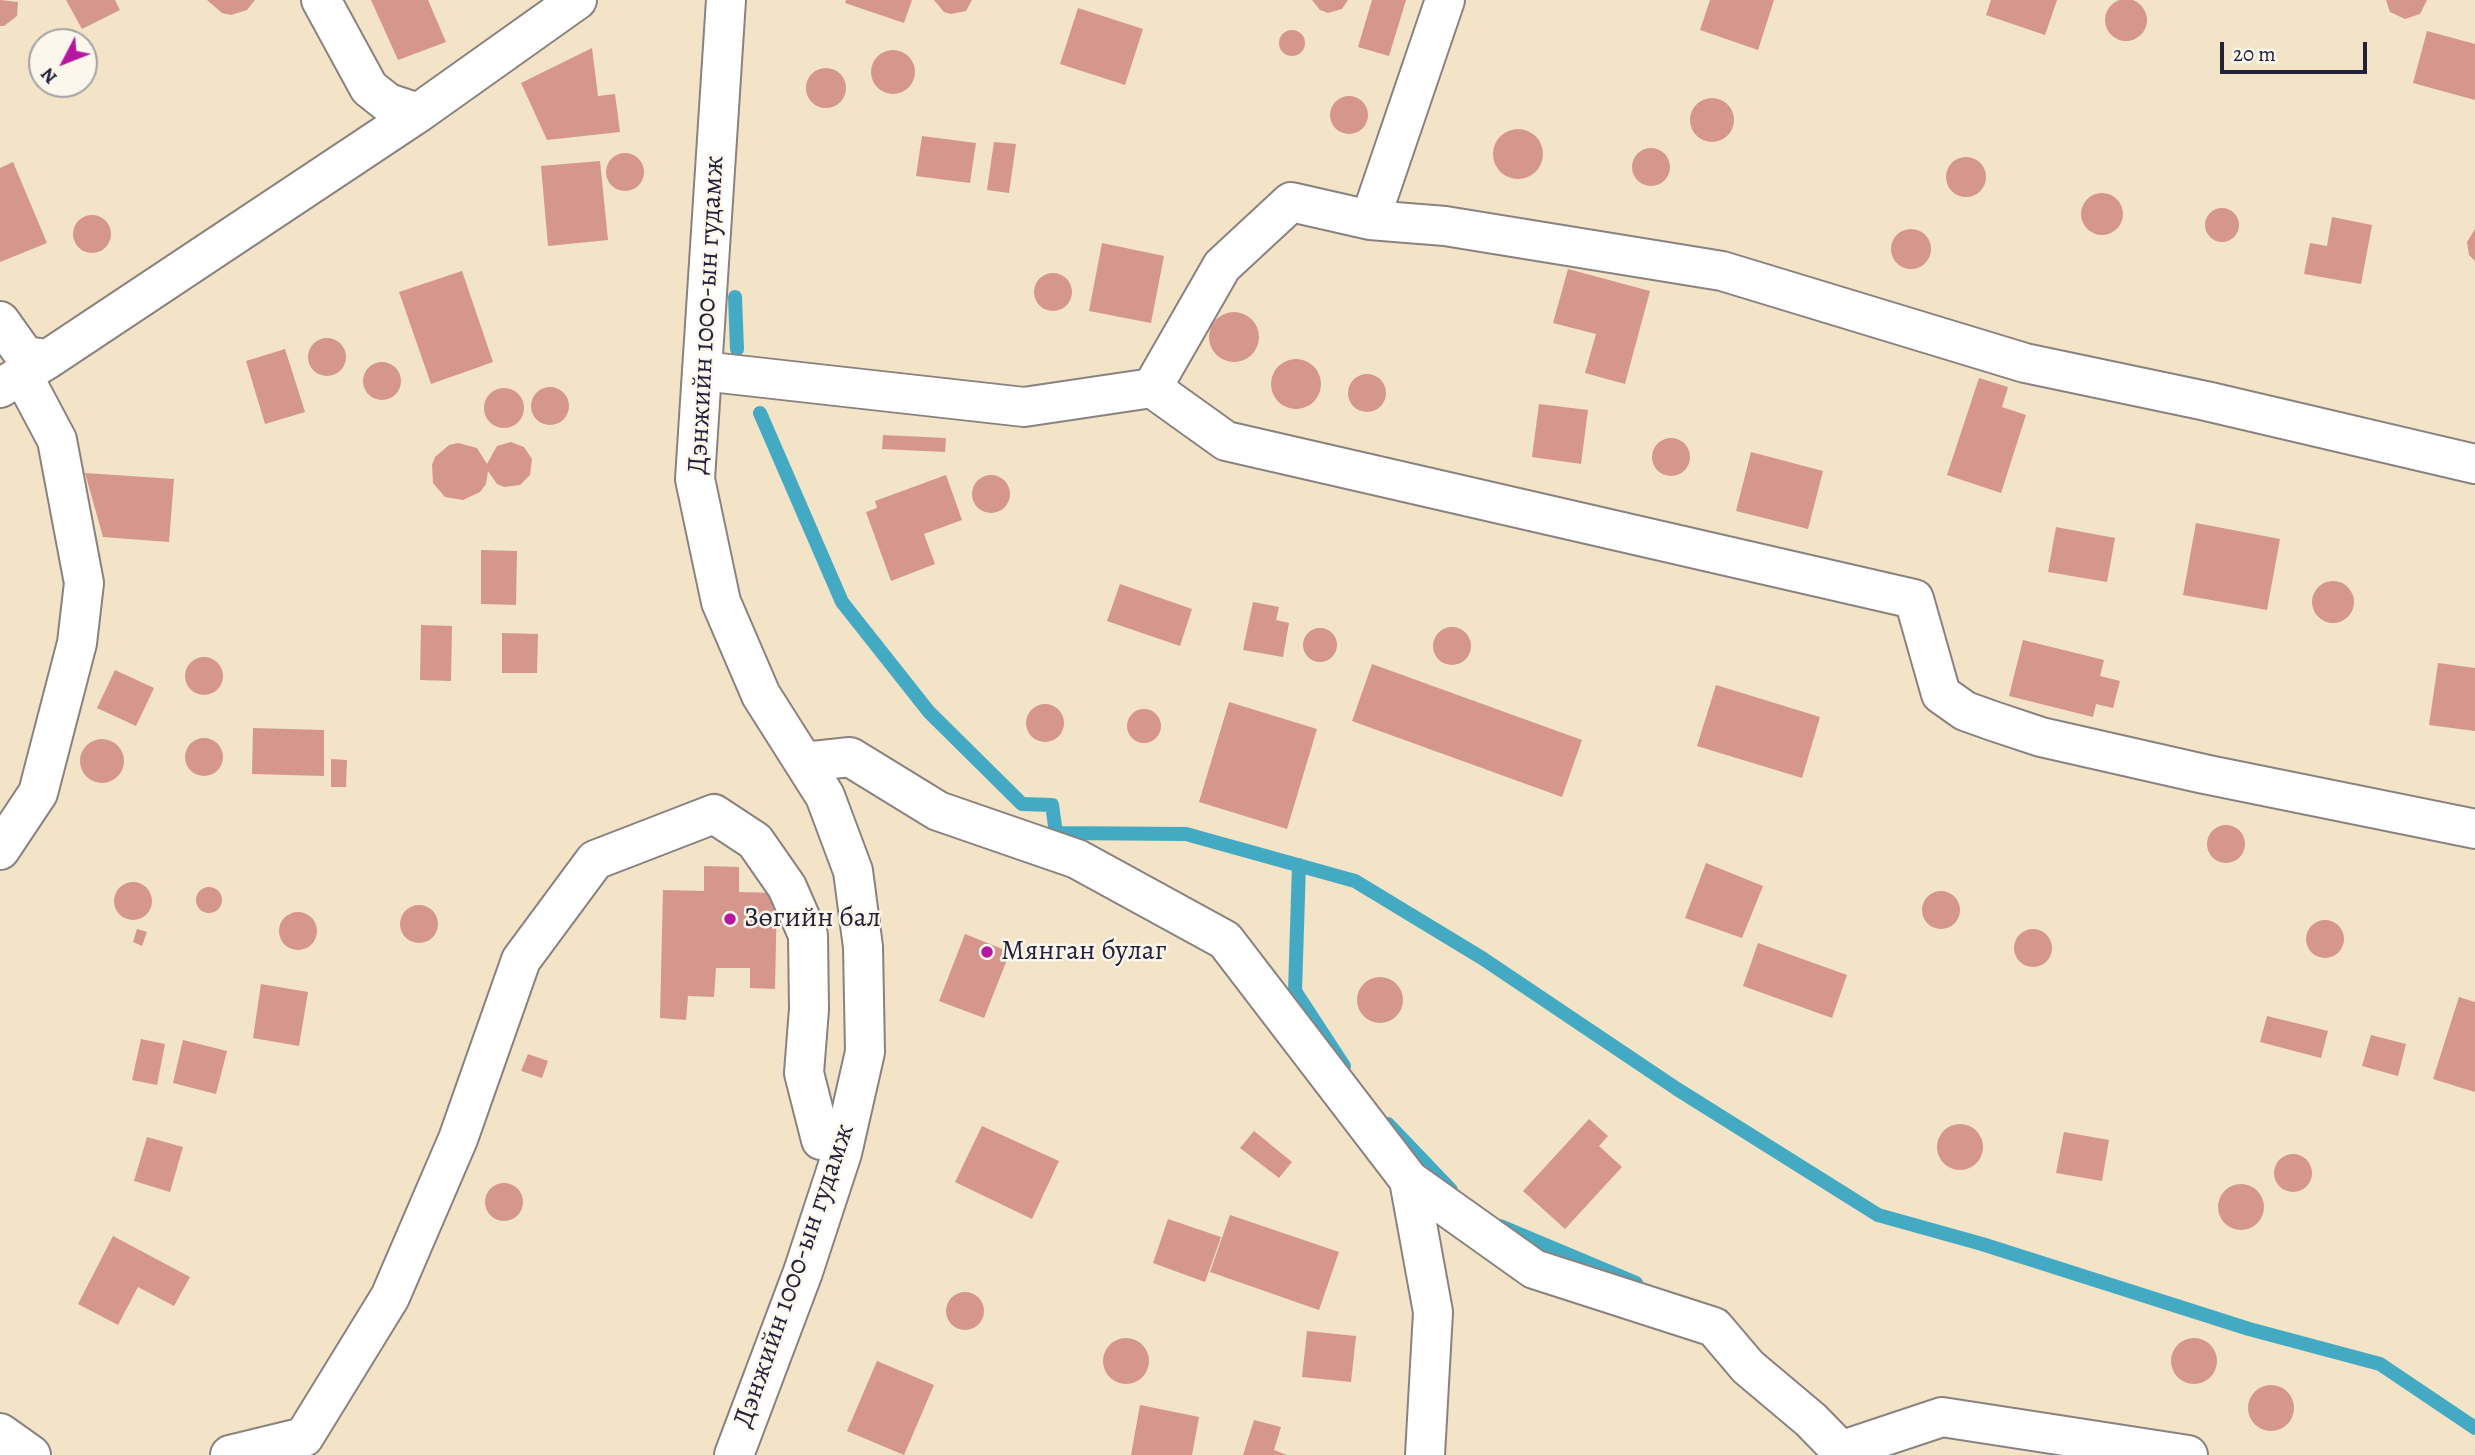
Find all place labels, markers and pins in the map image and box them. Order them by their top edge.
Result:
place label: Зөгийн бал [744,902,881,936]
marker: Зөгийн бал [722,911,738,927]
place label: Мянган булаг [1001,935,1166,969]
marker: Мянган булаг [979,944,995,960]

